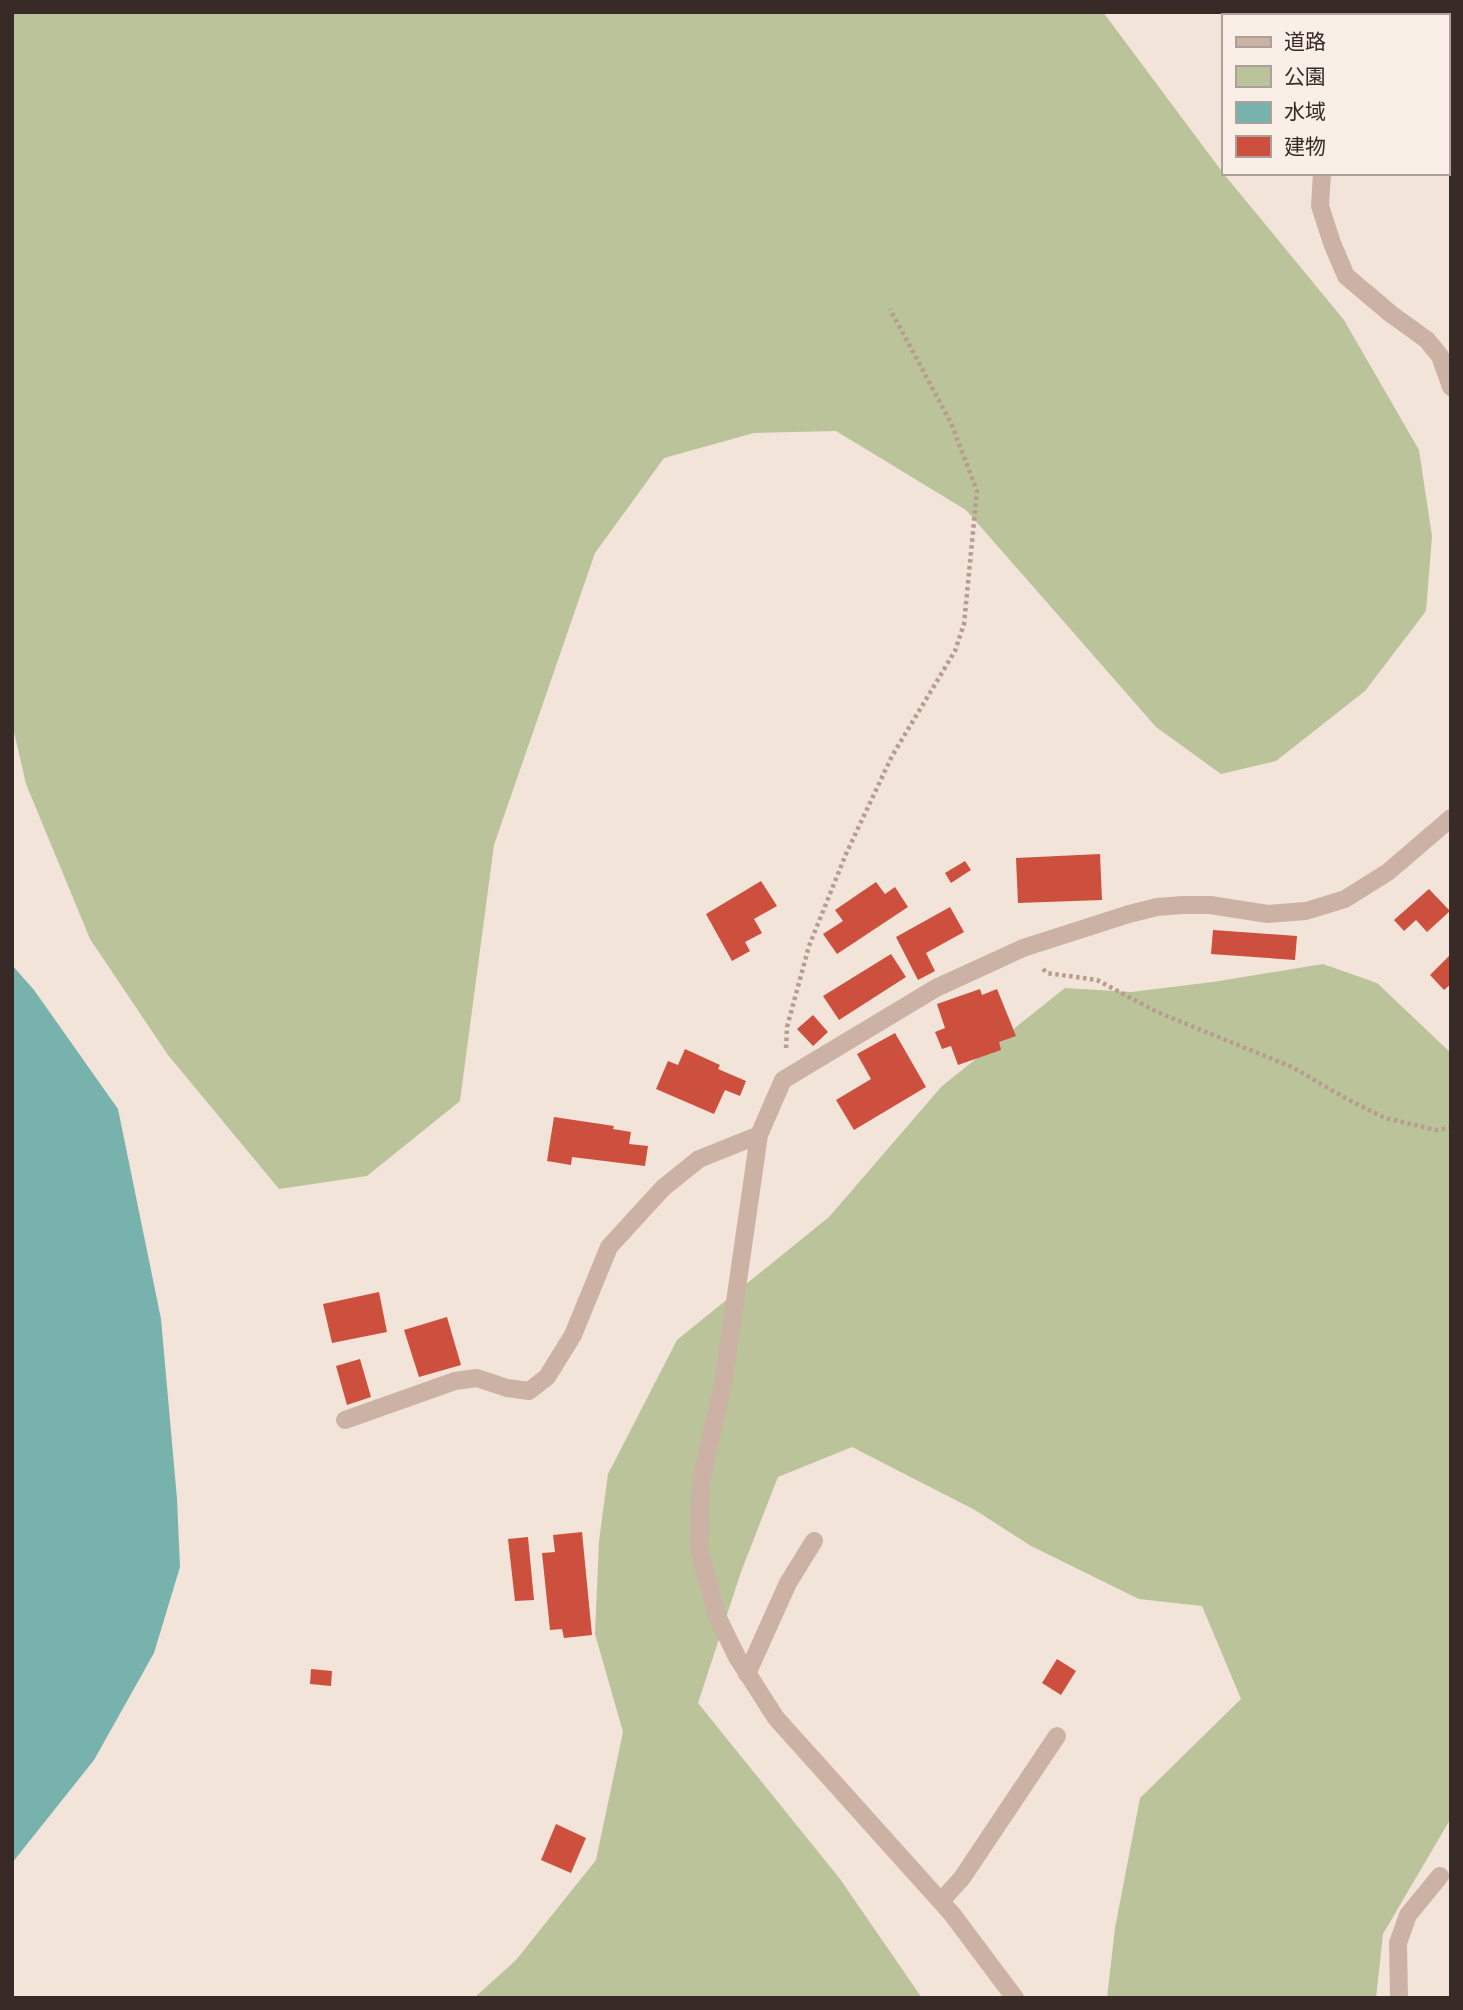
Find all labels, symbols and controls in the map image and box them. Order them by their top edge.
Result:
legend [1222,14,1449,175]
text: 道路 [1284,29,1326,55]
text: 公園 [1284,64,1326,90]
text: 水域 [1284,99,1326,125]
text: 建物 [1284,134,1326,160]

